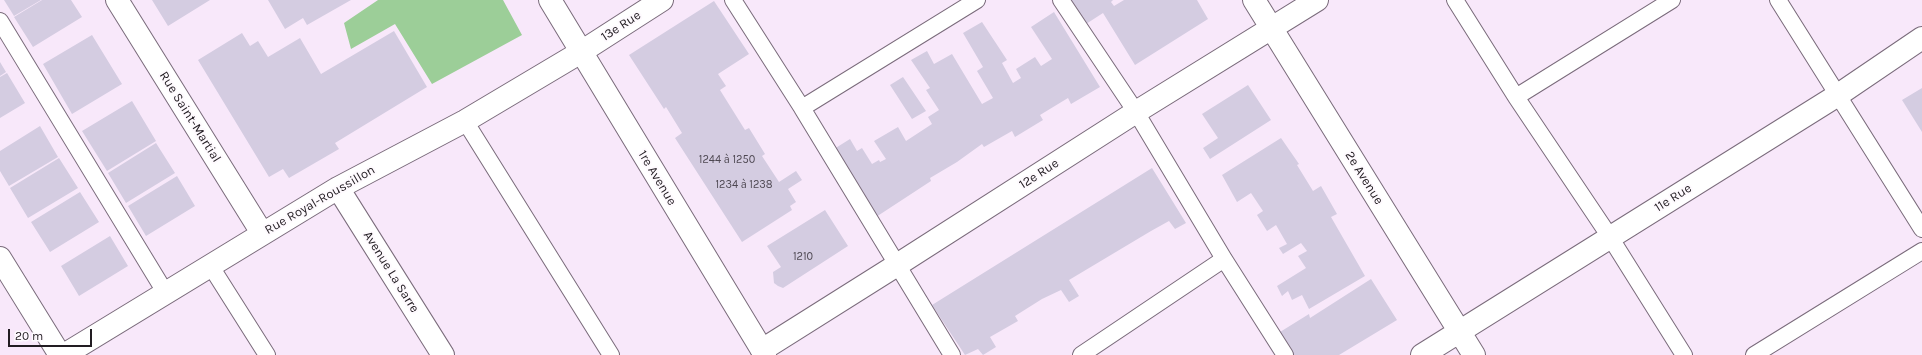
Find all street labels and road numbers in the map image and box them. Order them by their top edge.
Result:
street label: 13e Rue [598,7,644,45]
street label: Rue Saint-Martial [156,69,224,165]
street label: 1re Avenue [634,148,680,208]
street label: 2e Avenue [1341,148,1387,208]
street label: 12e Rue [1016,155,1062,193]
street label: Rue Royal-Roussillon [262,162,378,238]
street label: 11e Rue [1652,181,1694,215]
street label: Avenue La Sarre [360,228,422,316]

